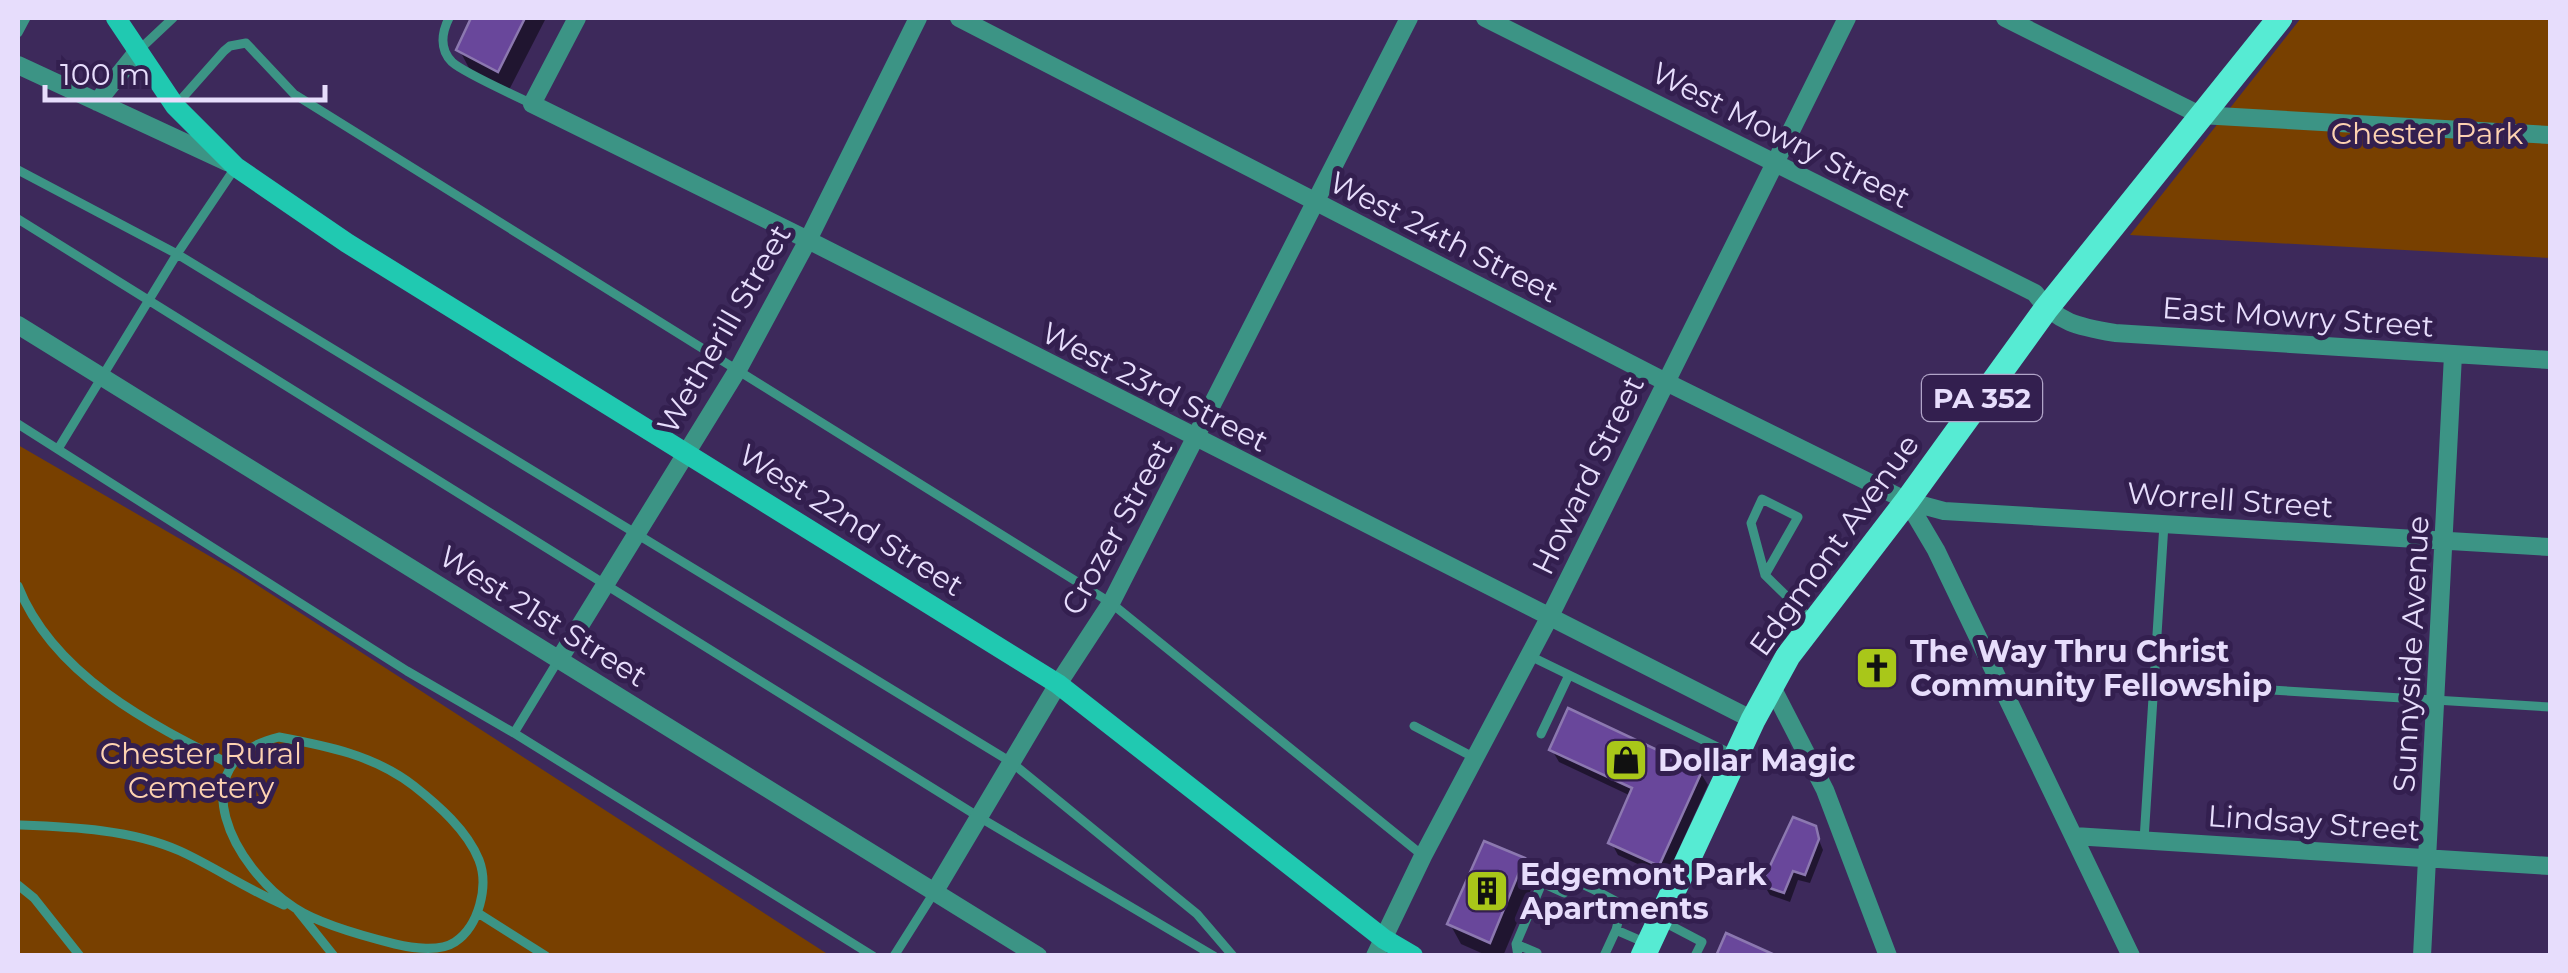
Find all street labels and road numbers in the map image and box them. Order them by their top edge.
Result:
street label: West Mowry Street [1646,54,1916,216]
street label: West 24th Street [1323,163,1565,311]
street label: Wetherill Street [649,218,799,440]
street label: East Mowry Street [2161,289,2435,345]
street label: West 23rd Street [1036,314,1274,460]
street label: Howard Street [1524,369,1652,581]
road number: PA 352 [1922,375,2042,421]
street label: Edgmont Avenue [1741,427,1927,663]
street label: Crozer Street [1053,433,1181,621]
street label: West 22nd Street [732,436,970,604]
street label: Worrell Street [2126,474,2334,526]
street label: Sunnyside Avenue [2385,515,2437,793]
street label: West 21st Street [432,537,654,695]
street label: Lindsay Street [2206,797,2422,849]

